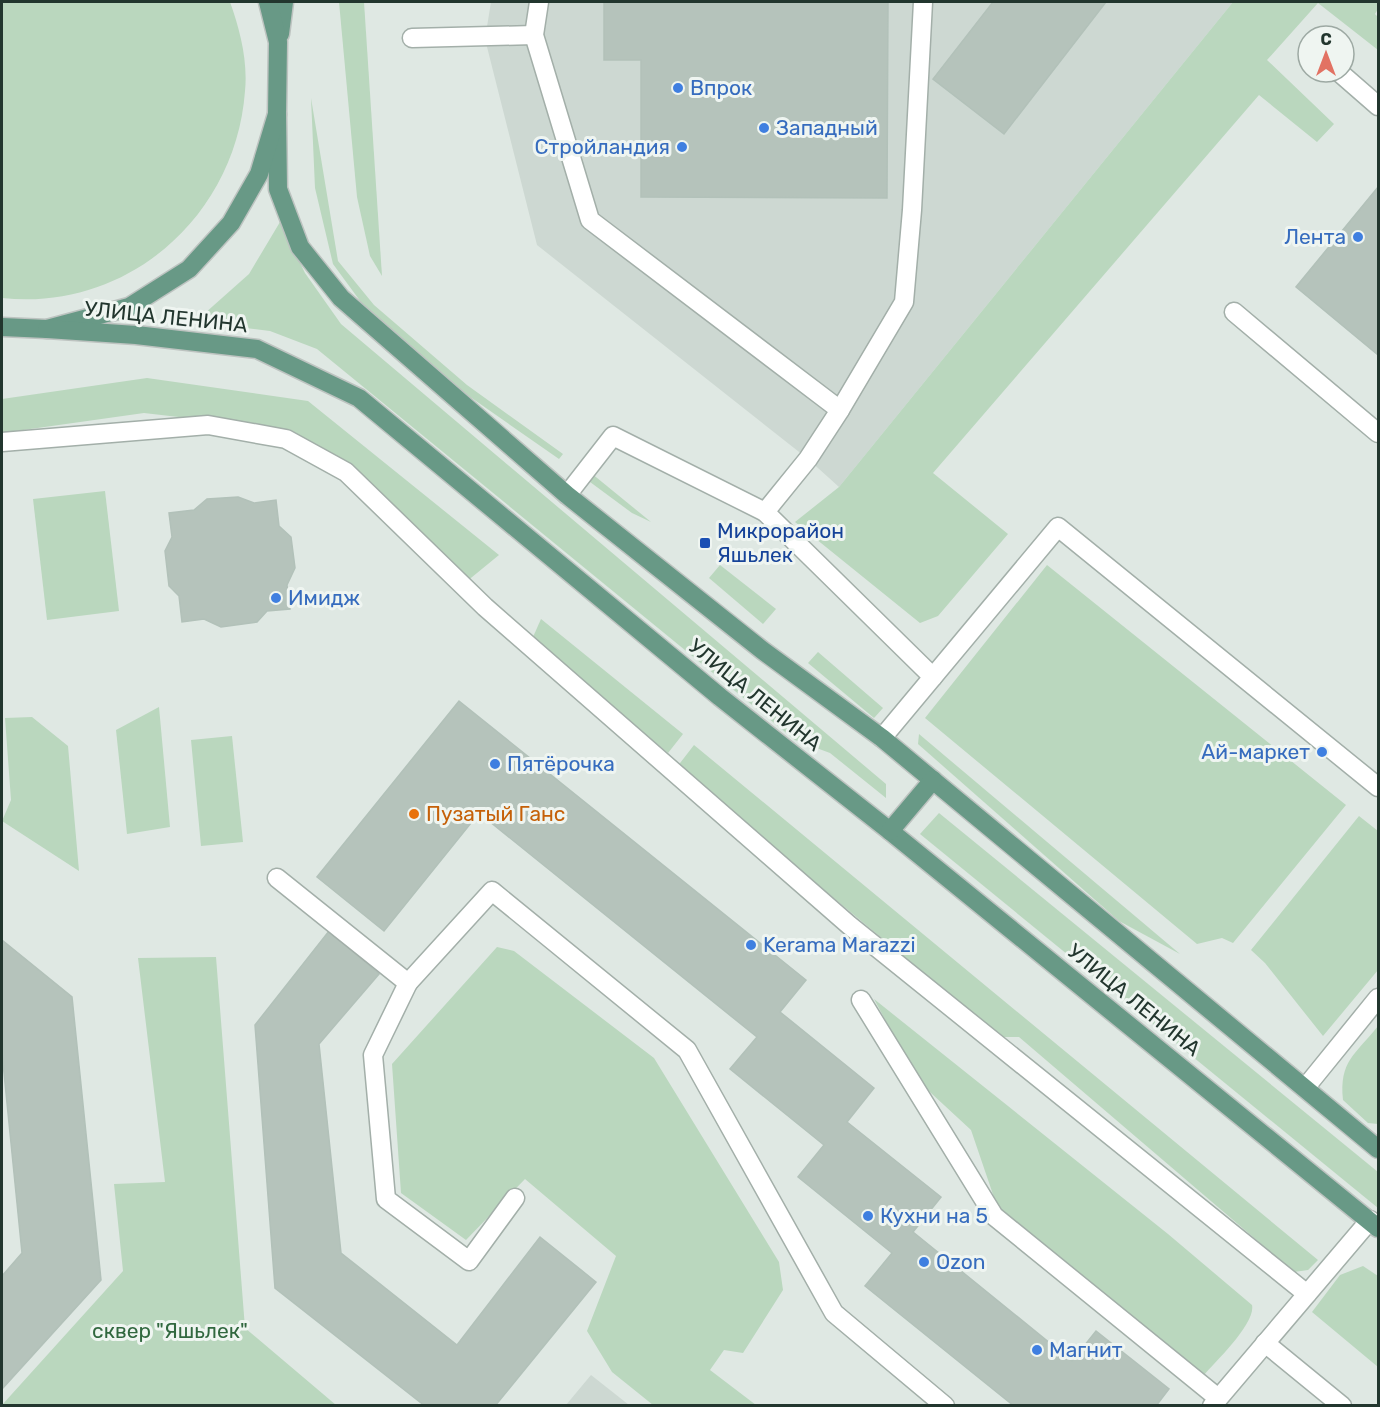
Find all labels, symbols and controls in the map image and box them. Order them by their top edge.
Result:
north arrow [1296,24,1356,84]
text: С [1320,30,1332,49]
place label: Впрок [690,75,752,100]
marker: Впрок [671,81,685,95]
place label: Западный [776,115,878,140]
marker: Западный [757,121,771,135]
place label: Стройландия [535,134,670,159]
marker: Стройландия [675,140,689,154]
place label: Лента [1284,224,1346,249]
marker: Лента [1351,230,1365,244]
street label: УЛИЦА ЛЕНИНА [83,296,249,338]
place label: Микрорайон Яшьлек [717,518,844,567]
marker: Микрорайон Яшьлек [698,536,712,550]
place label: Имидж [288,585,360,610]
marker: Имидж [269,591,283,605]
street label: УЛИЦА ЛЕНИНА [684,633,827,756]
place label: Ай-маркет [1201,739,1310,764]
marker: Ай-маркет [1315,745,1329,759]
place label: Пятёрочка [507,751,615,776]
marker: Пятёрочка [488,757,502,771]
place label: Пузатый Ганс [426,801,565,826]
marker: Пузатый Ганс [407,807,421,821]
place label: Kerama Marazzi [763,932,916,957]
marker: Kerama Marazzi [744,938,758,952]
street label: УЛИЦА ЛЕНИНА [1063,938,1206,1061]
place label: Кухни на 5 [880,1203,988,1228]
marker: Кухни на 5 [861,1209,875,1223]
place label: Ozon [936,1249,986,1274]
marker: Ozon [917,1255,931,1269]
park label: сквер "Яшьлек" [92,1318,248,1343]
place label: Магнит [1049,1337,1123,1362]
marker: Магнит [1030,1343,1044,1357]

